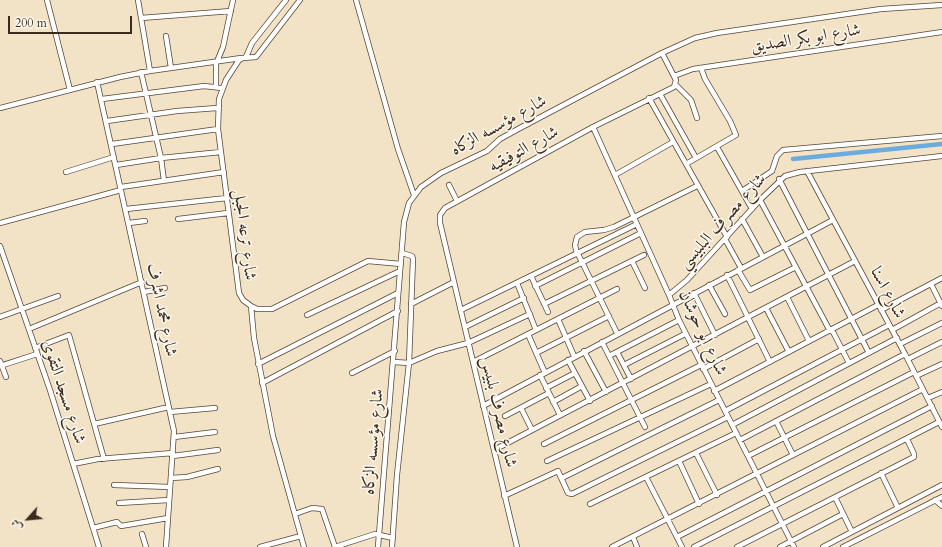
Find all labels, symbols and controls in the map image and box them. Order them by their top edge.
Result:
scale bar [10,8,134,34]
text: 200 m [15,15,47,31]
street label: شارع ابو بكر الصديق [750,20,862,58]
street label: شارع مؤسسه الزكاه [448,91,550,161]
street label: شارع التوفيقيه [485,122,563,178]
street label: شارع مصرف البلبيسي [675,170,771,274]
street label: شارع ترعه الجبل [228,188,260,282]
street label: شارع محمد اشرف [141,262,181,358]
street label: شارع اسنا [865,264,909,322]
street label: شارع ابو حوشان [673,287,731,379]
street label: شارع مسجد التقوى [37,337,89,447]
street label: شارع مصرف بلبيس [475,355,521,469]
street label: شارع مؤسسه الزكاه [359,388,389,496]
north arrow [8,499,48,539]
text: ش [8,516,26,533]

